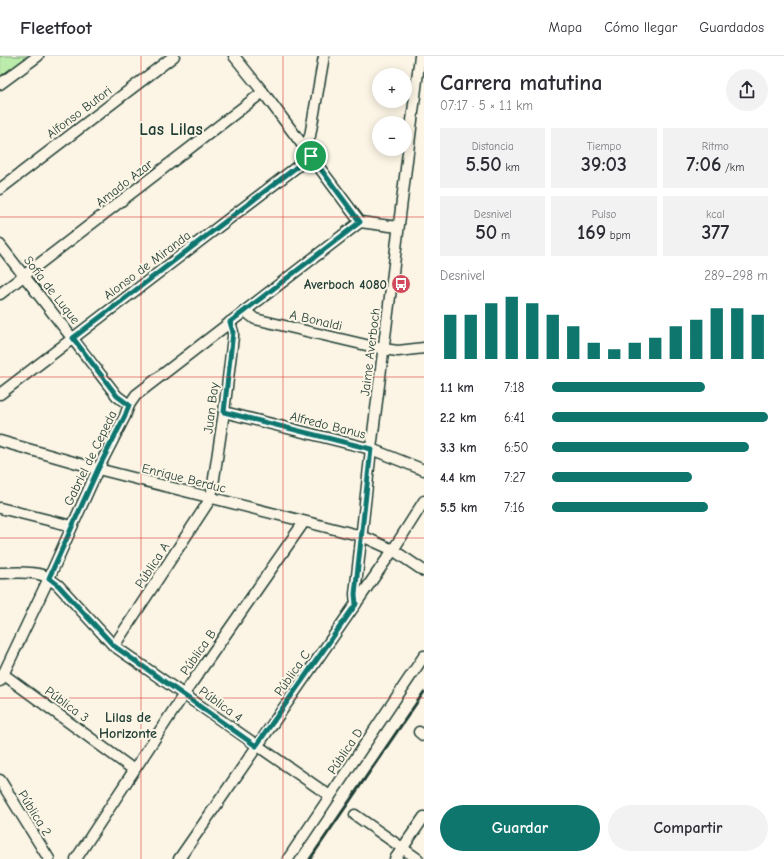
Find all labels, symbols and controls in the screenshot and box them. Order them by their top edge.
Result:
text: Fleetfoot [20,17,92,39]
text: Mapa [549,19,582,36]
text: Cómo llegar [604,19,677,36]
text: Guardados [699,19,764,36]
map controls [372,68,412,156]
button: + [372,68,412,108]
button: share [726,69,768,111]
text: Carrera matutina [440,70,602,96]
street label: Alfonso Butori [44,83,114,141]
text: 07:17 · 5 × 1.1 km [440,98,533,113]
button: − [372,116,412,156]
district label: Las Lilas [139,120,203,139]
pin [294,139,328,173]
text: Distancia [472,140,514,153]
text: Tiempo [587,140,621,153]
text: Ritmo [702,140,729,153]
icon: arrive [300,145,322,167]
text: 5.50 [465,153,502,176]
text: 39:03 [581,153,627,176]
text: 7:06 [686,153,721,176]
street label: Amado Azar [93,156,156,210]
text: km [502,161,520,174]
text: /km [721,161,744,174]
text: Desnivel [474,208,512,221]
text: Pulso [592,208,616,221]
text: kcal [706,208,725,221]
text: 50 [475,221,497,244]
text: 169 [577,221,606,244]
text: 377 [701,221,729,244]
street label: Alonso de Miranda [101,227,193,303]
text: m [497,229,510,242]
text: bpm [606,229,631,242]
street label: Sofía de Luque [21,253,84,327]
text: Desnivel [440,268,485,283]
text: 289–298 m [704,268,768,283]
bus stop icon: Averboch 4080 [390,273,412,295]
place label: Averboch 4080 [304,277,387,292]
street label: A Bonaldi [288,307,344,333]
street label: Jaime Averboch [357,307,383,397]
text: 1.1 km [440,380,474,395]
text: 7:18 [504,380,524,395]
street label: Juan Bay [200,381,222,434]
street label: Gabriel de Cepeda [60,408,120,508]
street label: Alfredo Banus [289,408,367,442]
text: 2.2 km [440,410,477,425]
text: 6:41 [504,410,525,425]
text: 3.3 km [440,440,476,455]
text: 6:50 [504,440,528,455]
street label: Enrique Berduc [140,460,228,496]
text: 4.4 km [440,470,476,485]
text: 7:27 [504,470,525,485]
text: 5.5 km [440,500,477,515]
text: 7:16 [504,500,525,515]
street label: Pública A [132,539,173,591]
street label: Pública B [177,626,219,678]
street label: Pública C [271,647,313,699]
street label: Pública 3 [42,683,92,725]
street label: Pública 4 [196,683,246,725]
district label: Lilas de Horizonte [99,709,157,742]
street label: Pública D [324,725,366,777]
street label: Pública 2 [15,787,55,839]
button: Guardar [440,805,600,851]
button: Compartir [608,805,768,851]

